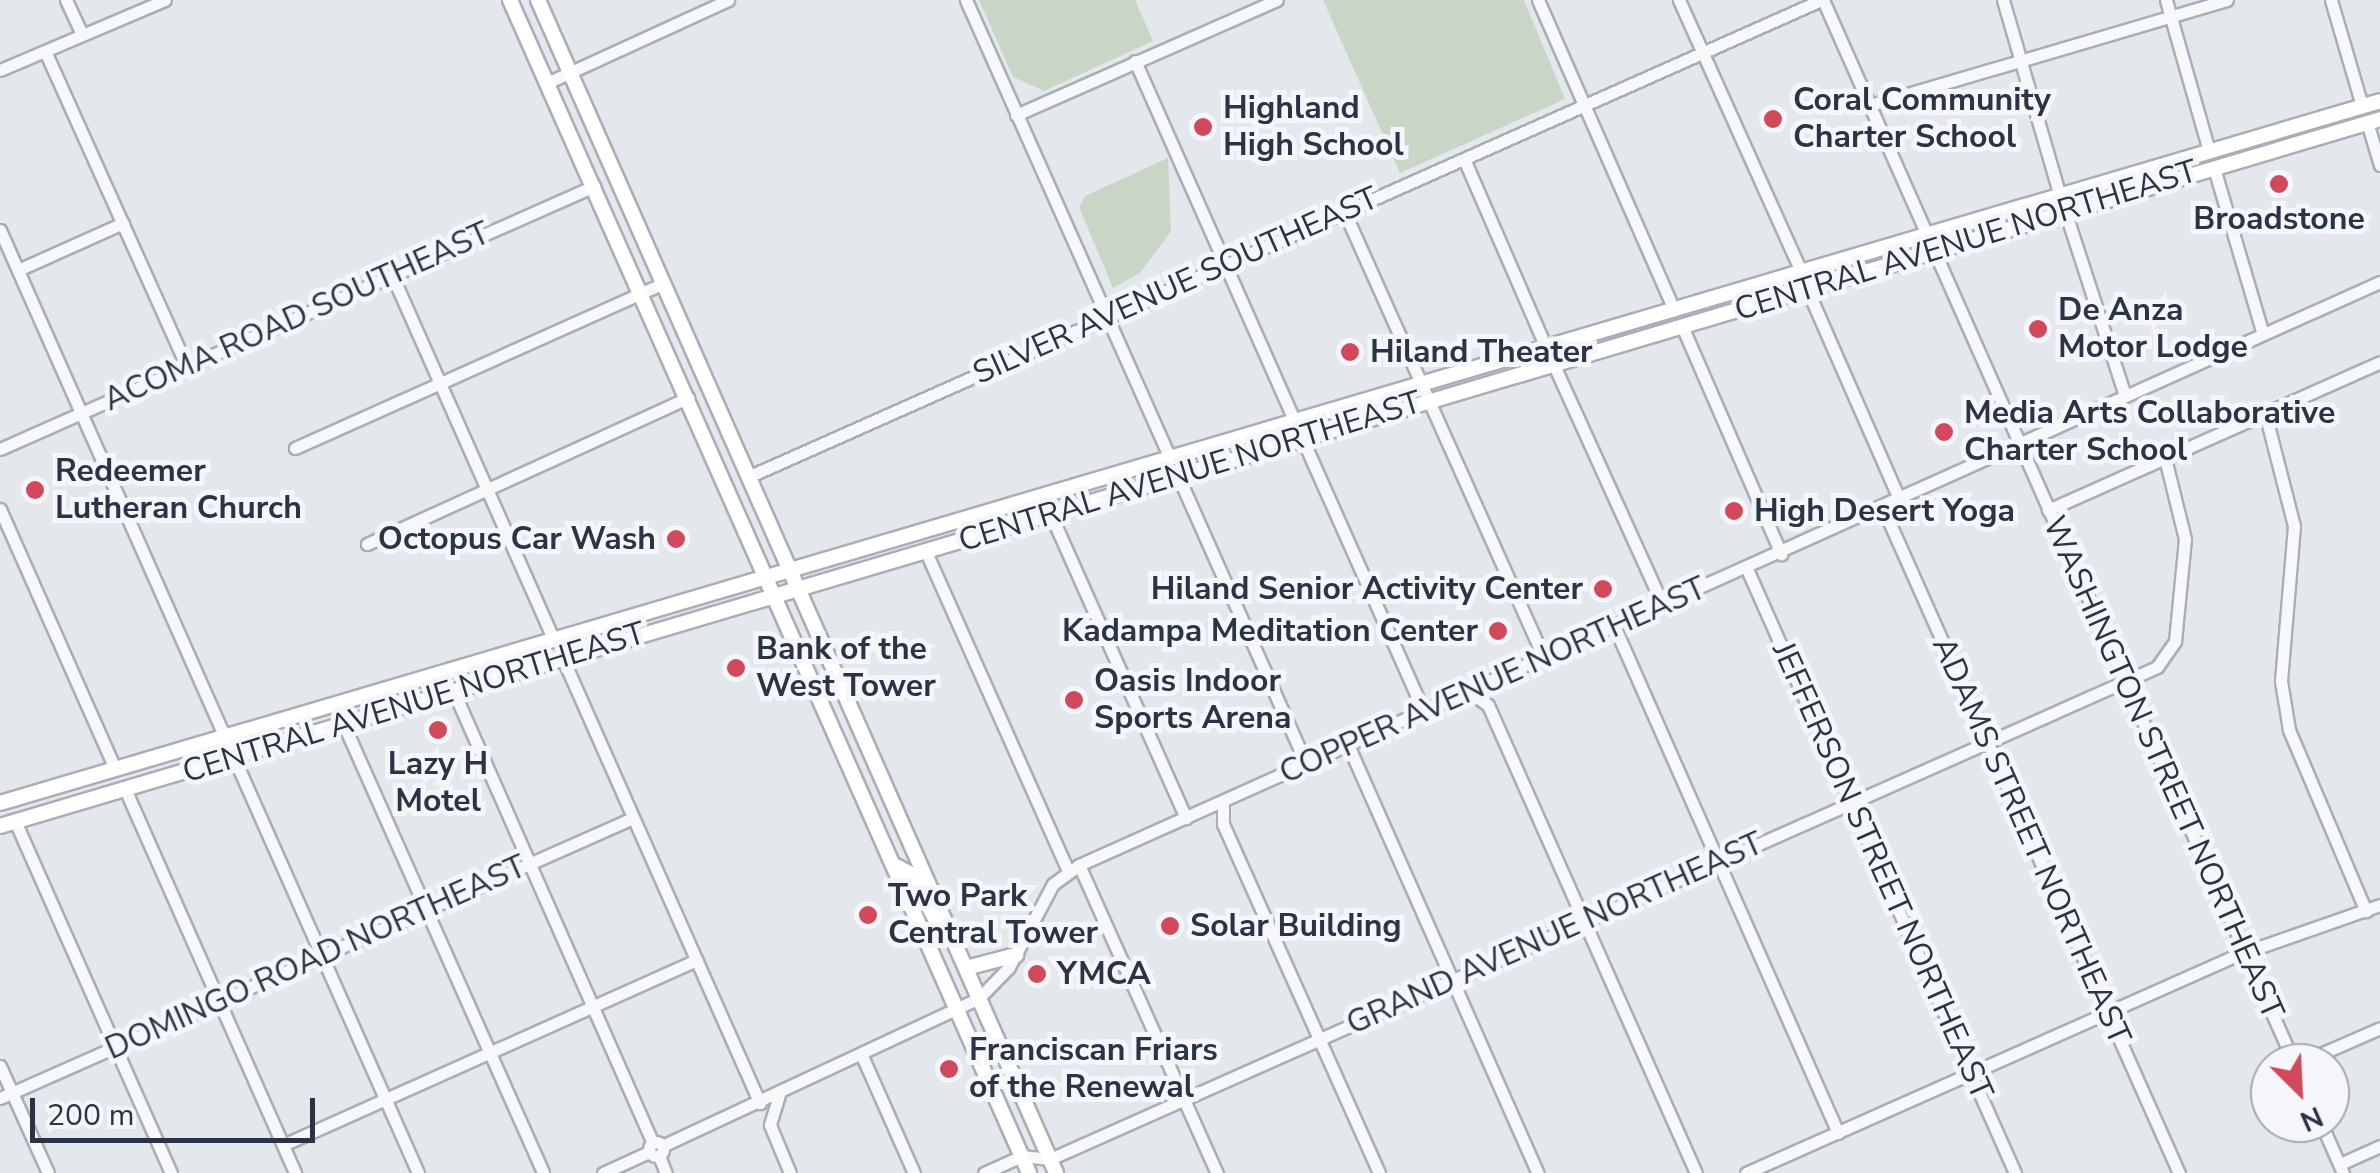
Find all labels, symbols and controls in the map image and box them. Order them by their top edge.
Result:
place label: Coral Community Charter School [1793,82,2051,157]
place label: Highland High School [1223,90,1404,165]
marker: Coral Community Charter School [1762,108,1784,130]
marker: Highland High School [1192,116,1214,138]
street label: CENTRAL AVENUE NORTHEAST [1730,152,2202,330]
marker: Broadstone [2268,173,2290,195]
street label: SILVER AVENUE SOUTHEAST [967,179,1385,393]
place label: Broadstone [2193,200,2365,238]
street label: ACOMA ROAD SOUTHEAST [98,214,496,420]
place label: De Anza Motor Lodge [2058,292,2248,367]
marker: De Anza Motor Lodge [2027,318,2049,340]
place label: Hiland Theater [1370,333,1593,371]
marker: Hiland Theater [1339,341,1361,363]
street label: CENTRAL AVENUE NORTHEAST [954,383,1426,561]
place label: Media Arts Collaborative Charter School [1964,395,2335,470]
marker: Media Arts Collaborative Charter School [1933,421,1955,443]
place label: Redeemer Lutheran Church [55,453,302,528]
marker: Redeemer Lutheran Church [24,479,46,501]
place label: High Desert Yoga [1754,492,2015,530]
marker: High Desert Yoga [1723,500,1745,522]
street label: WASHINGTON STREET NORTHEAST [2034,511,2292,1025]
place label: Octopus Car Wash [378,520,656,558]
marker: Octopus Car Wash [665,528,687,550]
street label: COPPER AVENUE NORTHEAST [1274,569,1712,793]
place label: Hiland Senior Activity Center [1151,570,1583,608]
marker: Hiland Senior Activity Center [1592,578,1614,600]
place label: Kadampa Meditation Center [1062,612,1478,650]
street label: CENTRAL AVENUE NORTHEAST [178,614,650,792]
marker: Kadampa Meditation Center [1487,620,1509,642]
place label: Bank of the West Tower [756,631,936,706]
street label: ADAMS STREET NORTHEAST [1924,631,2138,1051]
street label: JEFFERSON STREET NORTHEAST [1763,636,2001,1106]
marker: Bank of the West Tower [725,657,747,679]
place label: Oasis Indoor Sports Arena [1094,663,1291,738]
marker: Oasis Indoor Sports Arena [1063,689,1085,711]
marker: Lazy H Motel [427,719,449,741]
place label: Lazy H Motel [388,746,488,821]
street label: GRAND AVENUE NORTHEAST [1341,825,1769,1043]
street label: DOMINGO ROAD NORTHEAST [100,848,532,1068]
place label: Two Park Central Tower [888,878,1098,953]
marker: Two Park Central Tower [857,904,879,926]
place label: Solar Building [1190,907,1402,945]
marker: Solar Building [1159,915,1181,937]
place label: YMCA [1057,955,1151,993]
marker: YMCA [1026,963,1048,985]
place label: Franciscan Friars of the Renewal [969,1032,1218,1107]
north arrow [2250,1043,2350,1143]
marker: Franciscan Friars of the Renewal [938,1058,960,1080]
scale bar [35,1078,320,1140]
text: 200 m [47,1095,134,1136]
text: N [2294,1097,2329,1140]

